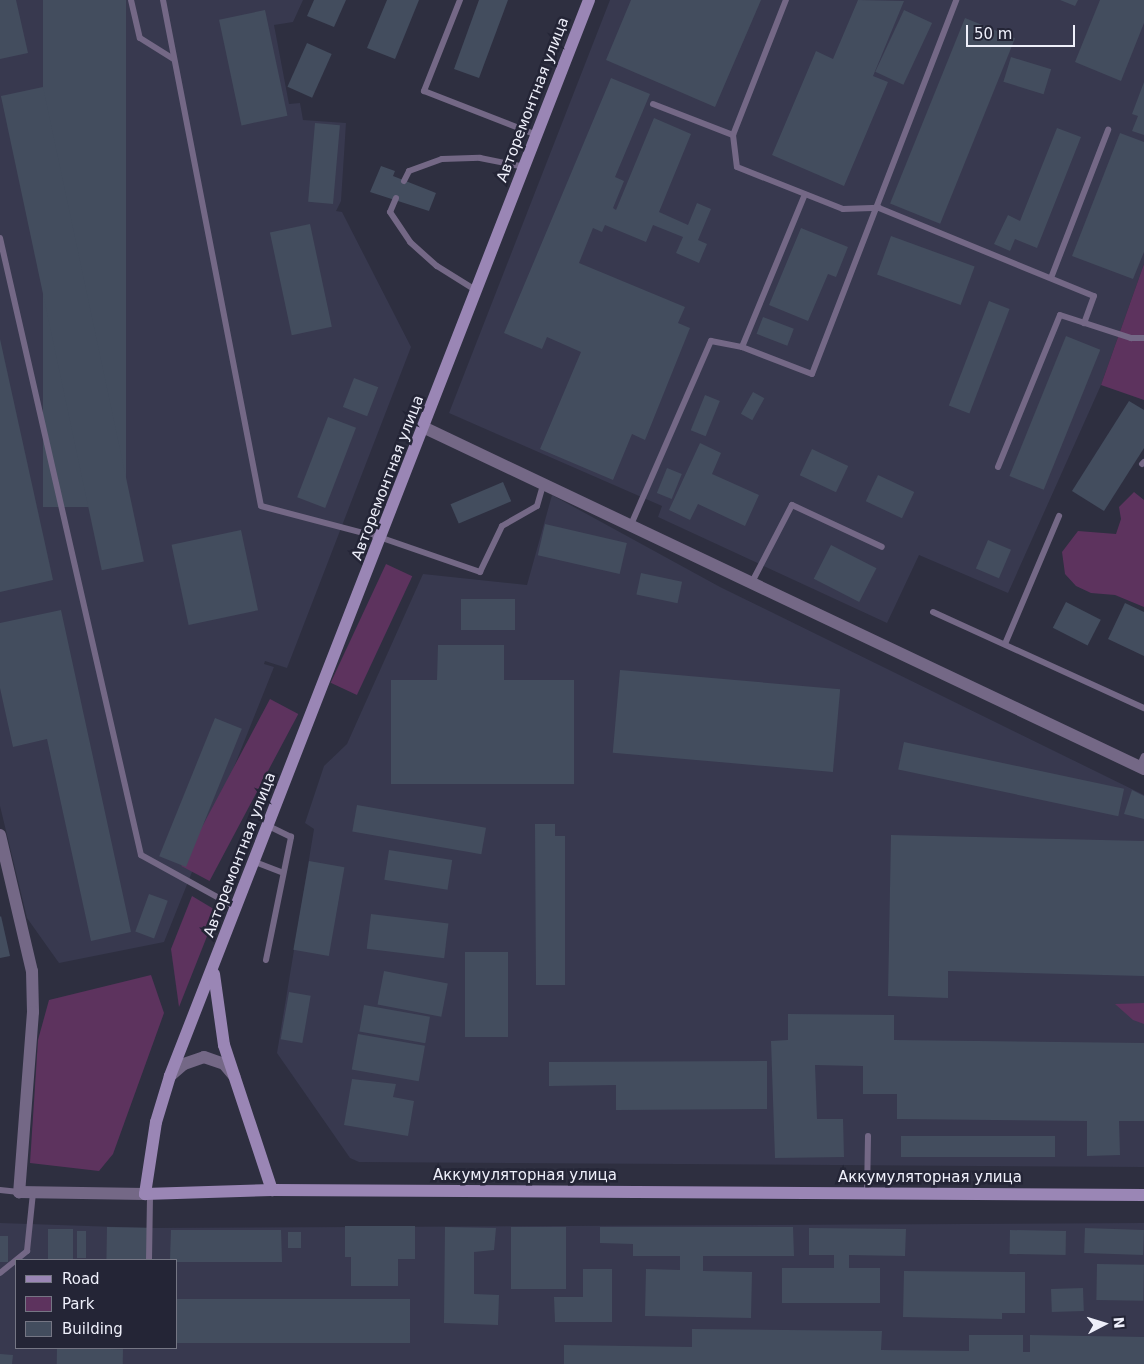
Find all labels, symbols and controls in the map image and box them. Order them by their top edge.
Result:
street label: Авторемонтная улица [493,15,573,185]
scale bar [969,15,1078,47]
text: 50 m [974,25,1012,43]
street label: Авторемонтная улица [348,393,428,563]
street label: Авторемонтная улица [200,770,280,940]
street label: Аккумуляторная улица [433,1167,617,1185]
street label: Аккумуляторная улица [838,1169,1022,1187]
legend [15,1259,178,1349]
text: Road [62,1270,100,1288]
text: Park [62,1295,94,1313]
north arrow [1079,1299,1129,1349]
text: N [1110,1316,1127,1329]
text: Building [62,1320,123,1338]

